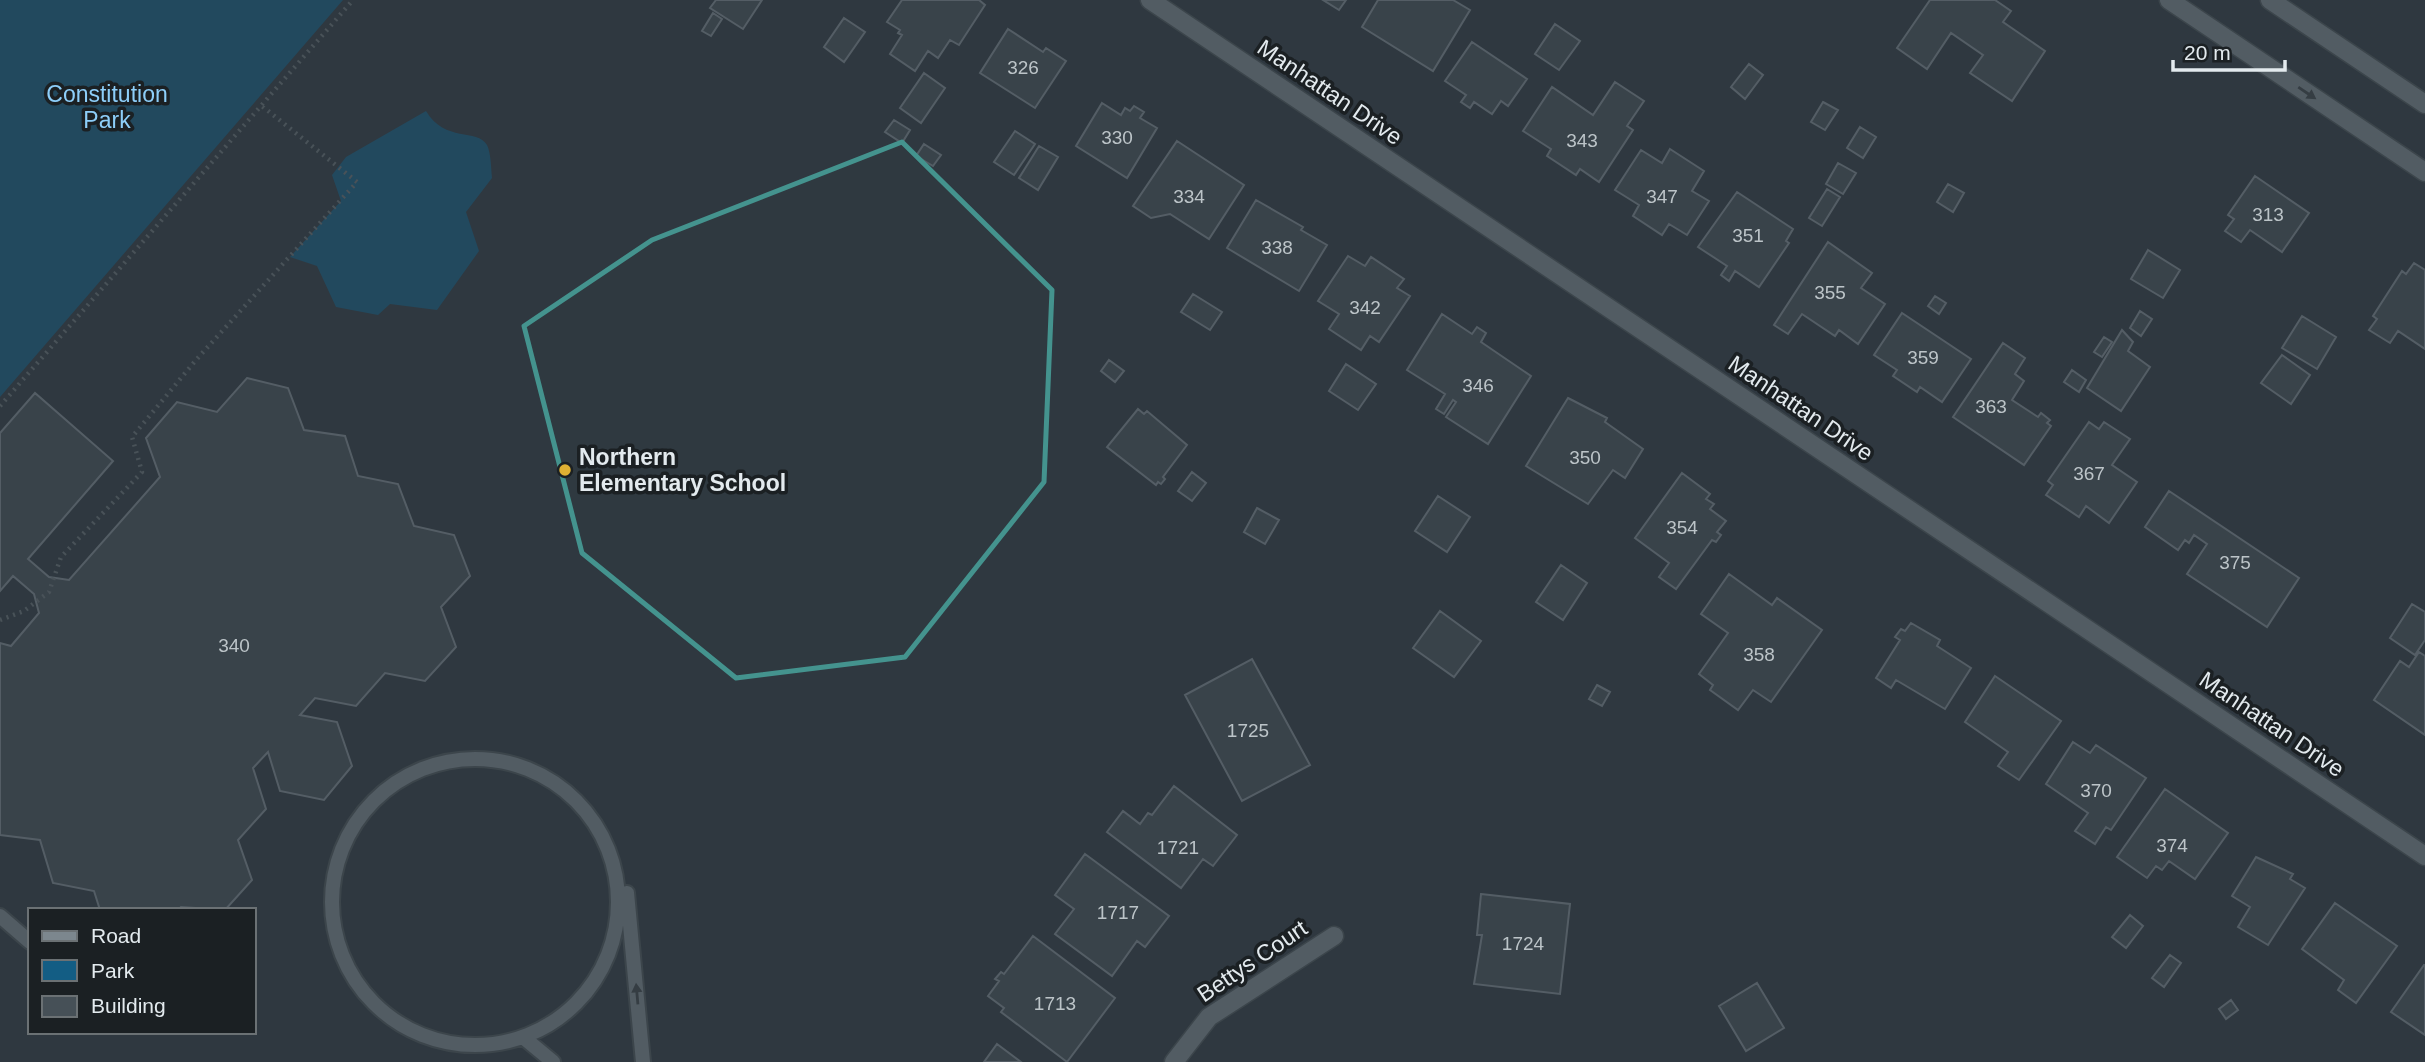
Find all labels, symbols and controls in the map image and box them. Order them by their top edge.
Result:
scale bar [2173,28,2285,72]
street label: Manhattan Drive [1253,34,1407,150]
text: 20 m [2184,41,2231,64]
house number: 326 [1007,57,1039,78]
park label: Constitution Park [46,81,168,133]
one-way arrow [2297,86,2317,99]
house number: 330 [1101,127,1133,148]
house number: 343 [1566,130,1598,151]
house number: 334 [1173,186,1205,207]
house number: 347 [1646,186,1678,207]
house number: 313 [2252,204,2284,225]
house number: 351 [1732,225,1764,246]
house number: 338 [1261,237,1293,258]
house number: 355 [1814,282,1846,303]
house number: 342 [1349,297,1381,318]
house number: 359 [1907,347,1939,368]
street label: Manhattan Drive [1724,350,1878,466]
house number: 346 [1462,375,1494,396]
house number: 363 [1975,396,2007,417]
place label: Northern Elementary School [579,444,786,496]
house number: 350 [1569,447,1601,468]
marker: Northern Elementary School [557,462,573,478]
house number: 367 [2073,463,2105,484]
house number: 354 [1666,517,1698,538]
house number: 375 [2219,552,2251,573]
house number: 340 [218,635,250,656]
house number: 358 [1743,644,1775,665]
street label: Manhattan Drive [2195,666,2349,782]
house number: 1725 [1227,720,1269,741]
house number: 370 [2080,780,2112,801]
house number: 374 [2156,835,2188,856]
house number: 1721 [1157,837,1199,858]
house number: 1717 [1097,902,1139,923]
legend [28,908,256,1034]
street label: Bettys Court [1192,915,1312,1007]
text: Road [91,924,141,947]
house number: 1724 [1502,933,1545,954]
text: Park [91,959,135,982]
one-way arrow [631,983,642,1005]
house number: 1713 [1034,993,1076,1014]
text: Building [91,994,166,1017]

